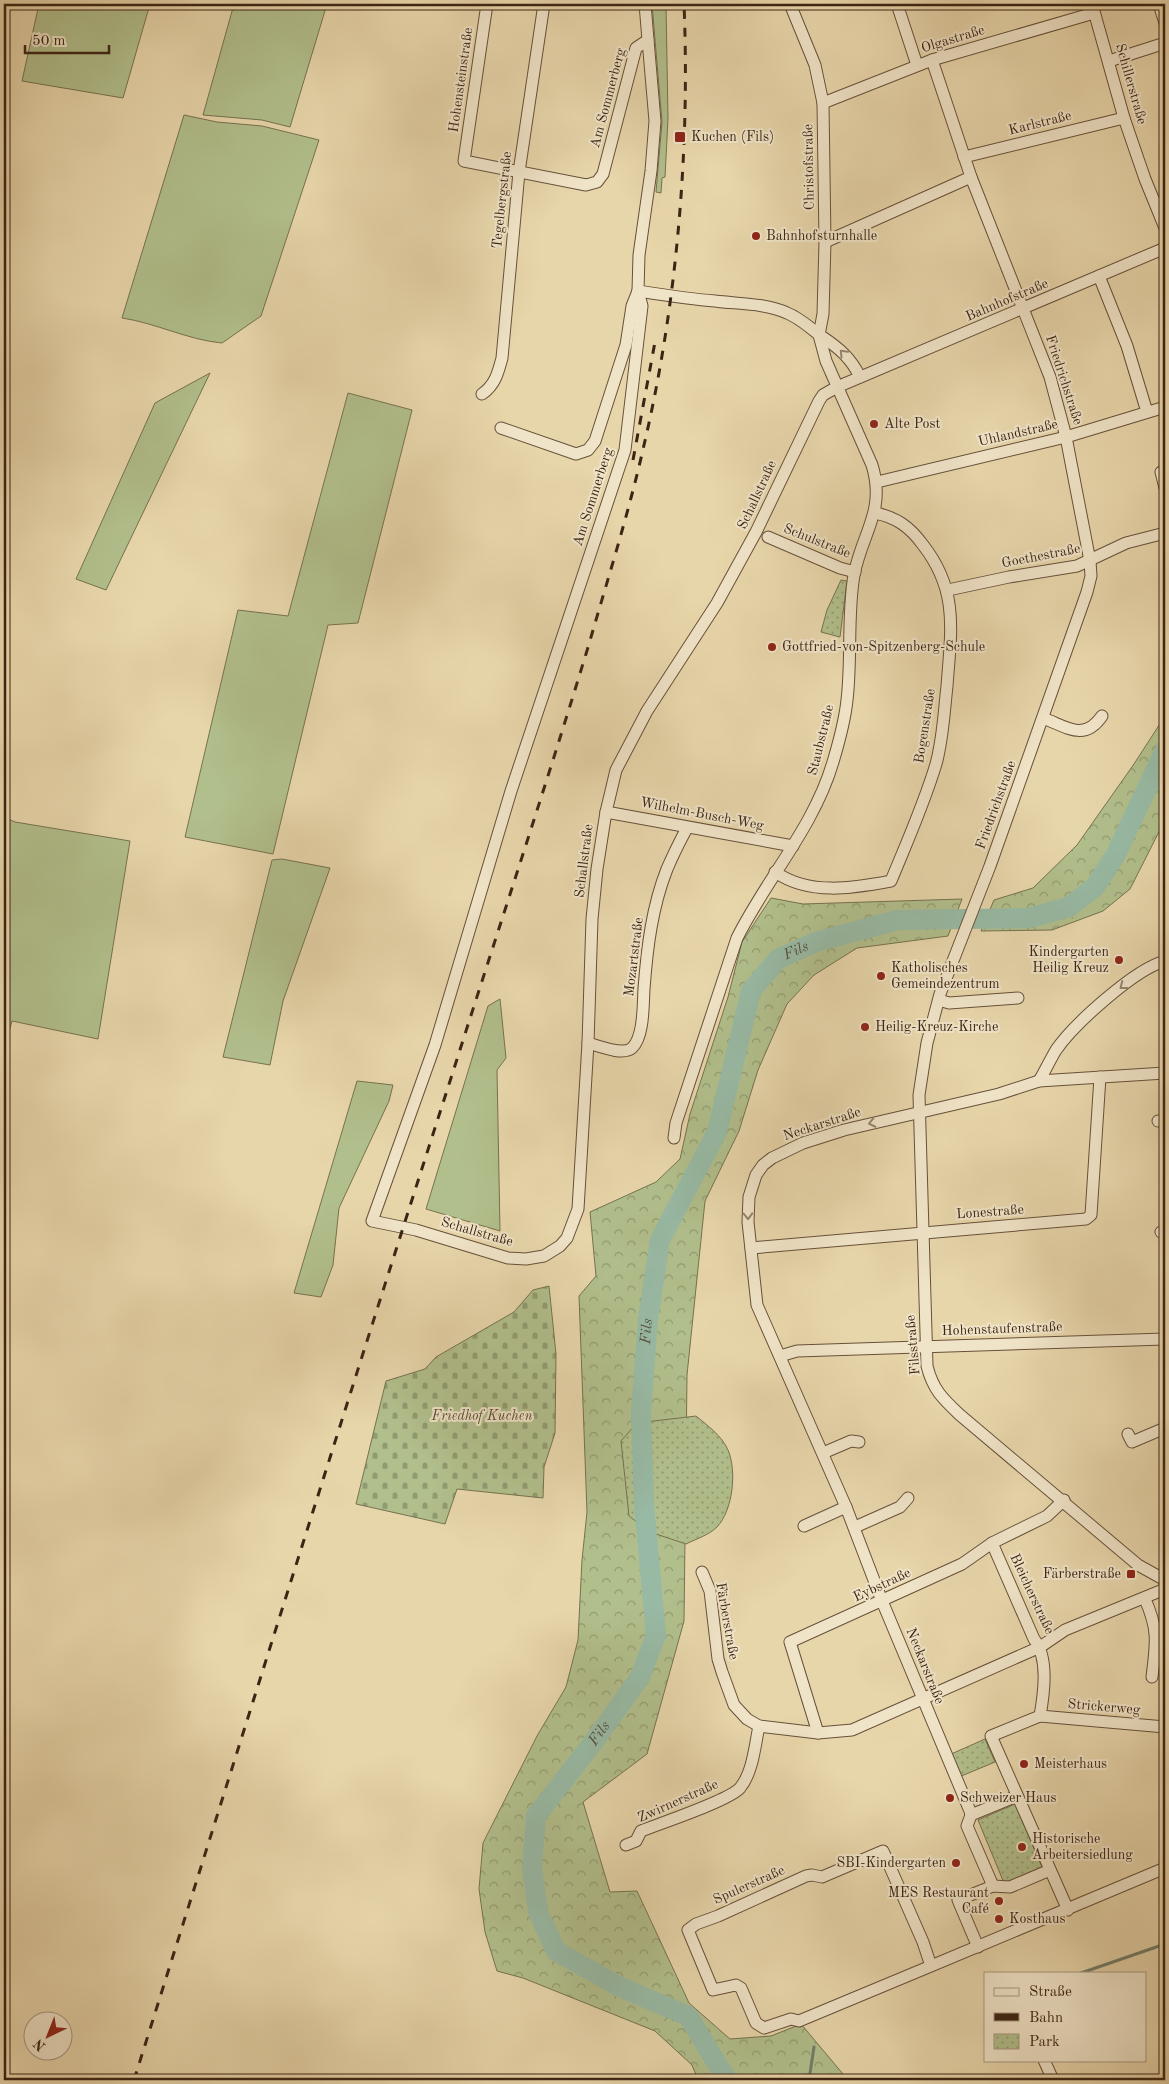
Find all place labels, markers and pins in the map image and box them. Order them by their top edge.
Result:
marker: Kuchen (Fils) [673,130,687,144]
place label: Kuchen (Fils) [691,130,774,144]
place label: Bahnhofsturnhalle [766,229,877,243]
marker: Bahnhofsturnhalle [750,230,762,242]
place label: Alte Post [884,417,941,431]
marker: Alte Post [868,418,880,430]
place label: Gottfried-von-Spitzenberg-Schule [782,640,985,654]
marker: Gottfried-von-Spitzenberg-Schule [766,641,778,653]
place label: Kindergarten Heilig Kreuz [1028,945,1109,975]
marker: Kindergarten Heilig Kreuz [1113,954,1125,966]
place label: Katholisches Gemeindezentrum [891,961,1000,991]
marker: Katholisches Gemeindezentrum [875,970,887,982]
place label: Heilig-Kreuz-Kirche [875,1020,998,1034]
marker: Heilig-Kreuz-Kirche [859,1021,871,1033]
place label: Färberstraße [1043,1567,1121,1581]
marker: Färberstraße [1125,1568,1137,1580]
place label: Meisterhaus [1034,1757,1107,1771]
marker: Meisterhaus [1018,1758,1030,1770]
place label: Schweizer Haus [960,1791,1057,1805]
marker: Schweizer Haus [944,1792,956,1804]
place label: Historische Arbeitersiedlung [1032,1832,1133,1862]
marker: Historische Arbeitersiedlung [1016,1841,1028,1853]
place label: SBI-Kindergarten [836,1856,946,1870]
marker: SBI-Kindergarten [950,1857,962,1869]
place label: MES Restaurant Café [888,1886,989,1916]
marker: MES Restaurant Café [993,1895,1005,1907]
place label: Kosthaus [1009,1912,1066,1926]
marker: Kosthaus [993,1913,1005,1925]

